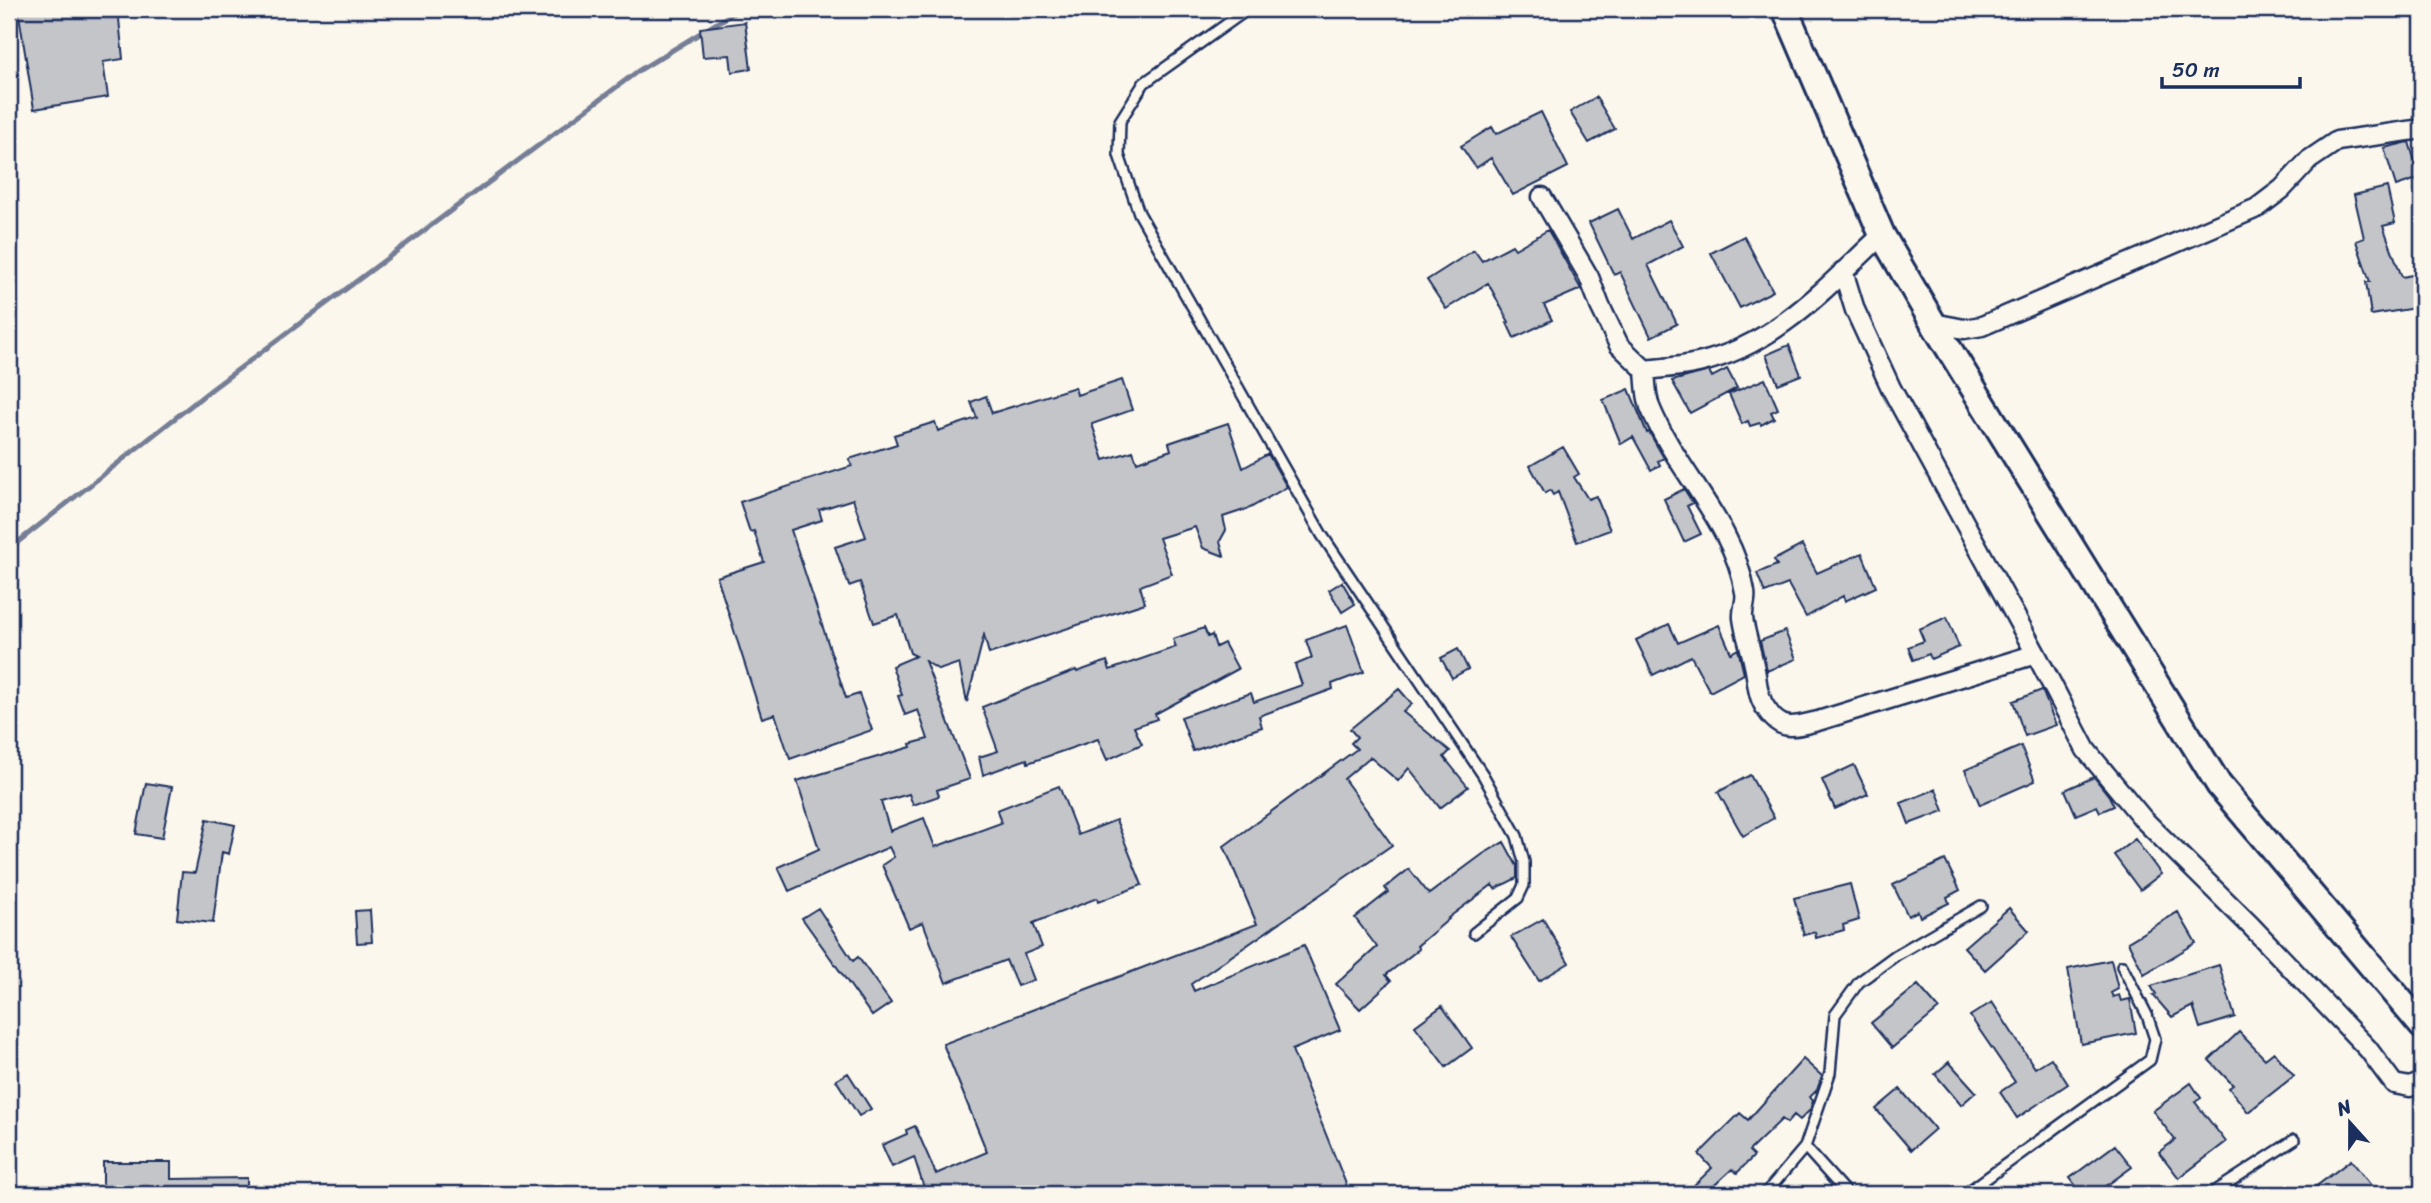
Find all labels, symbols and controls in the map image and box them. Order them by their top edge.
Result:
scale bar [2162,46,2300,90]
text: 50 m [2172,51,2220,89]
north arrow [2316,1088,2386,1158]
text: N [2331,1090,2357,1126]

